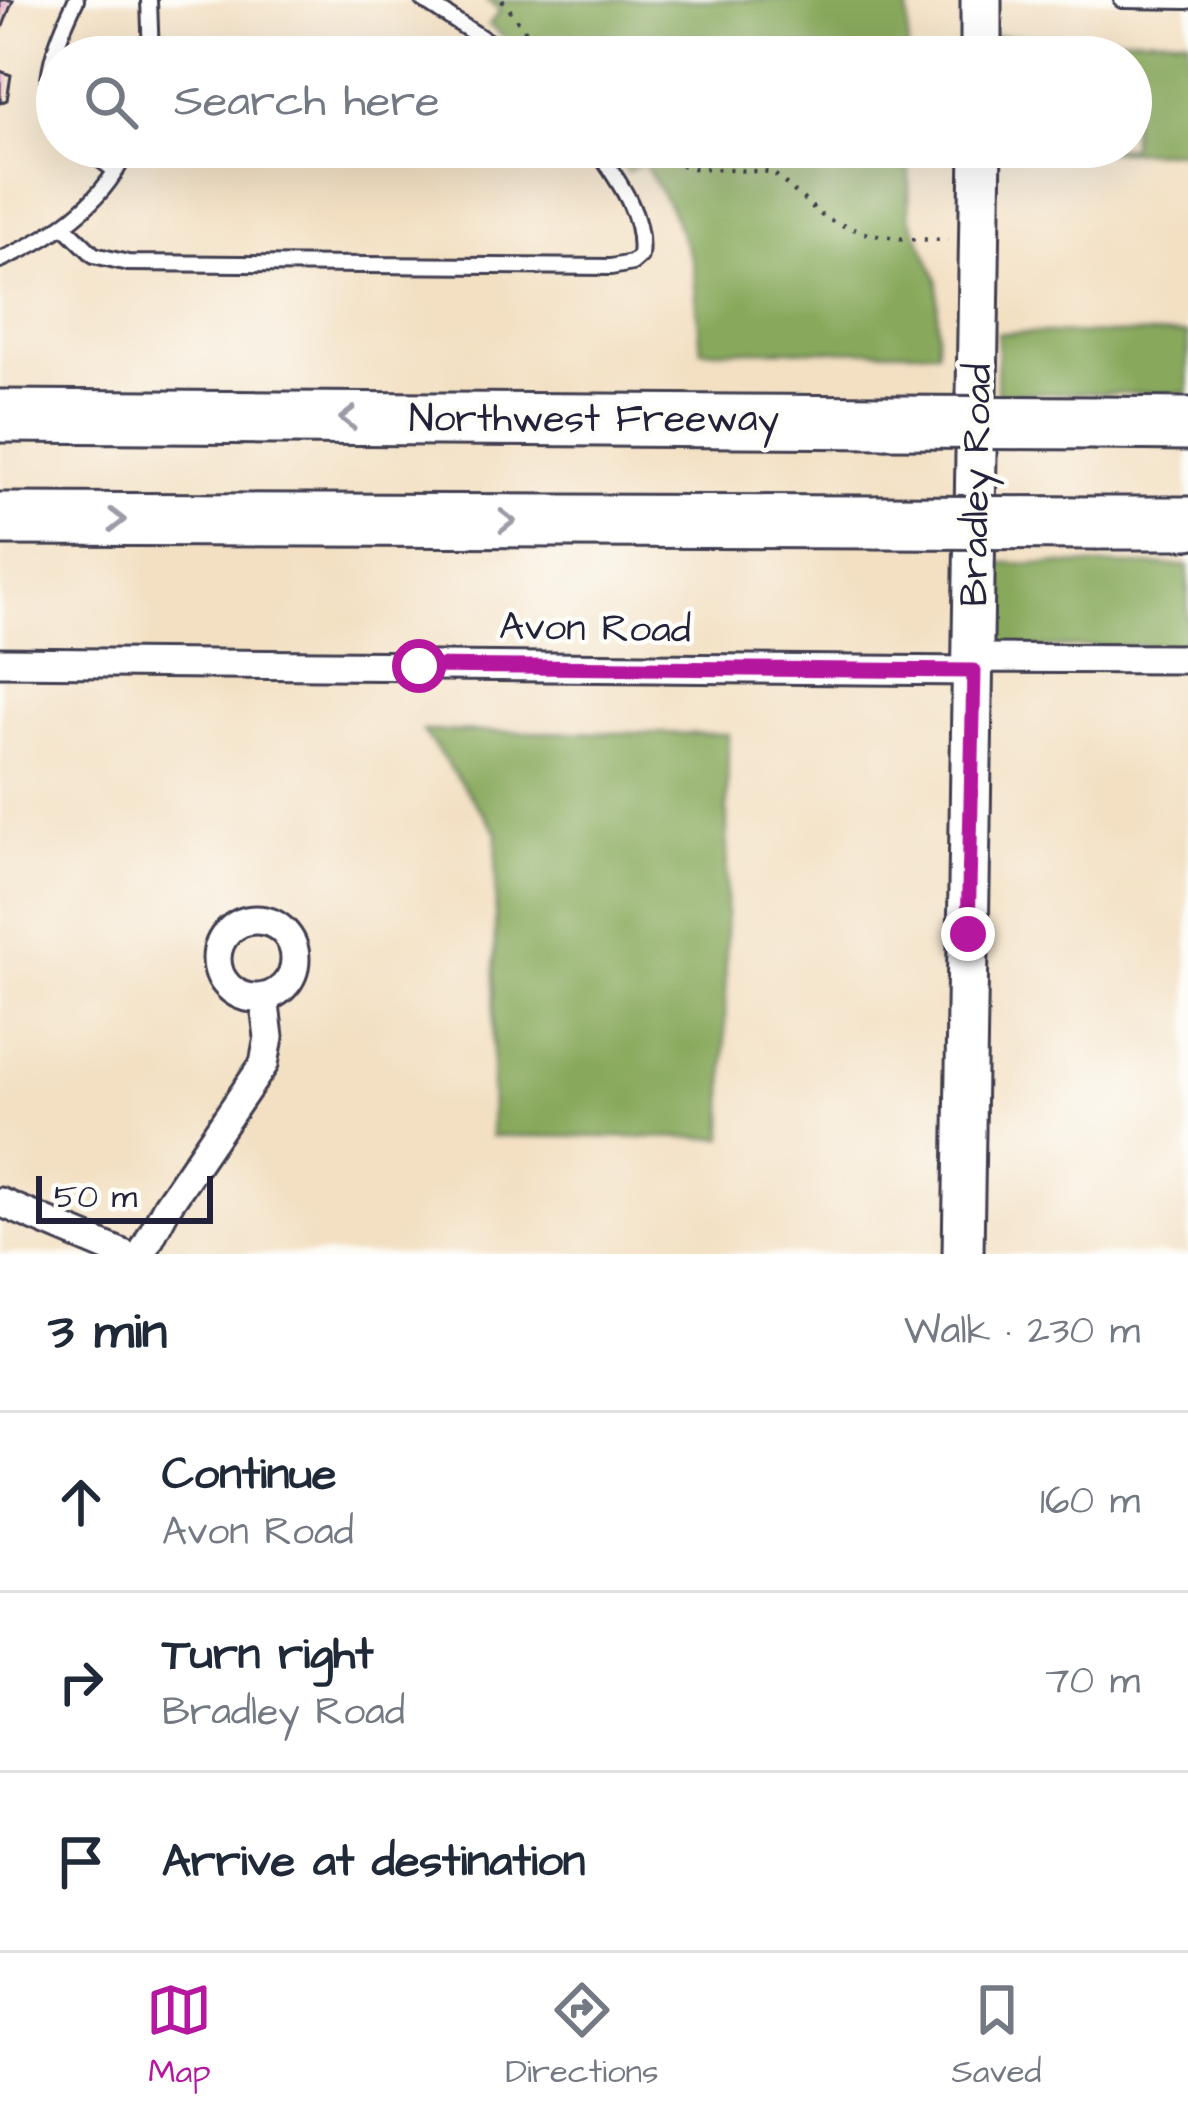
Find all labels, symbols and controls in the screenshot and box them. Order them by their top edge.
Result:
search box [36,36,1152,168]
icon: search [78,69,144,135]
text: Search here [174,71,440,133]
street label: Bradley Road [948,363,1007,607]
street label: Northwest Freeway [409,393,779,448]
one-way arrow [338,406,357,432]
one-way arrow [109,507,127,533]
one-way arrow [499,508,517,534]
street label: Avon Road [499,600,691,658]
route start [392,639,446,693]
route end [941,907,995,961]
scale bar [36,1170,213,1223]
text: 50 m [54,1174,137,1220]
text: 3 min [48,1297,167,1368]
text: Walk · 230 m [904,1305,1140,1359]
text: Continue [162,1444,336,1506]
icon: ahead [48,1469,114,1535]
text: 160 m [1040,1475,1140,1529]
text: Avon Road [162,1506,354,1560]
text: Turn right [162,1624,374,1686]
icon: right [48,1649,114,1715]
text: 70 m [1045,1655,1140,1709]
text: Bradley Road [162,1686,405,1740]
icon: arrive [48,1829,114,1895]
text: Arrive at destination [162,1831,585,1893]
tab: Map [146,1977,212,2095]
tab: Directions [505,1977,659,2095]
tab: Saved [952,1977,1042,2095]

